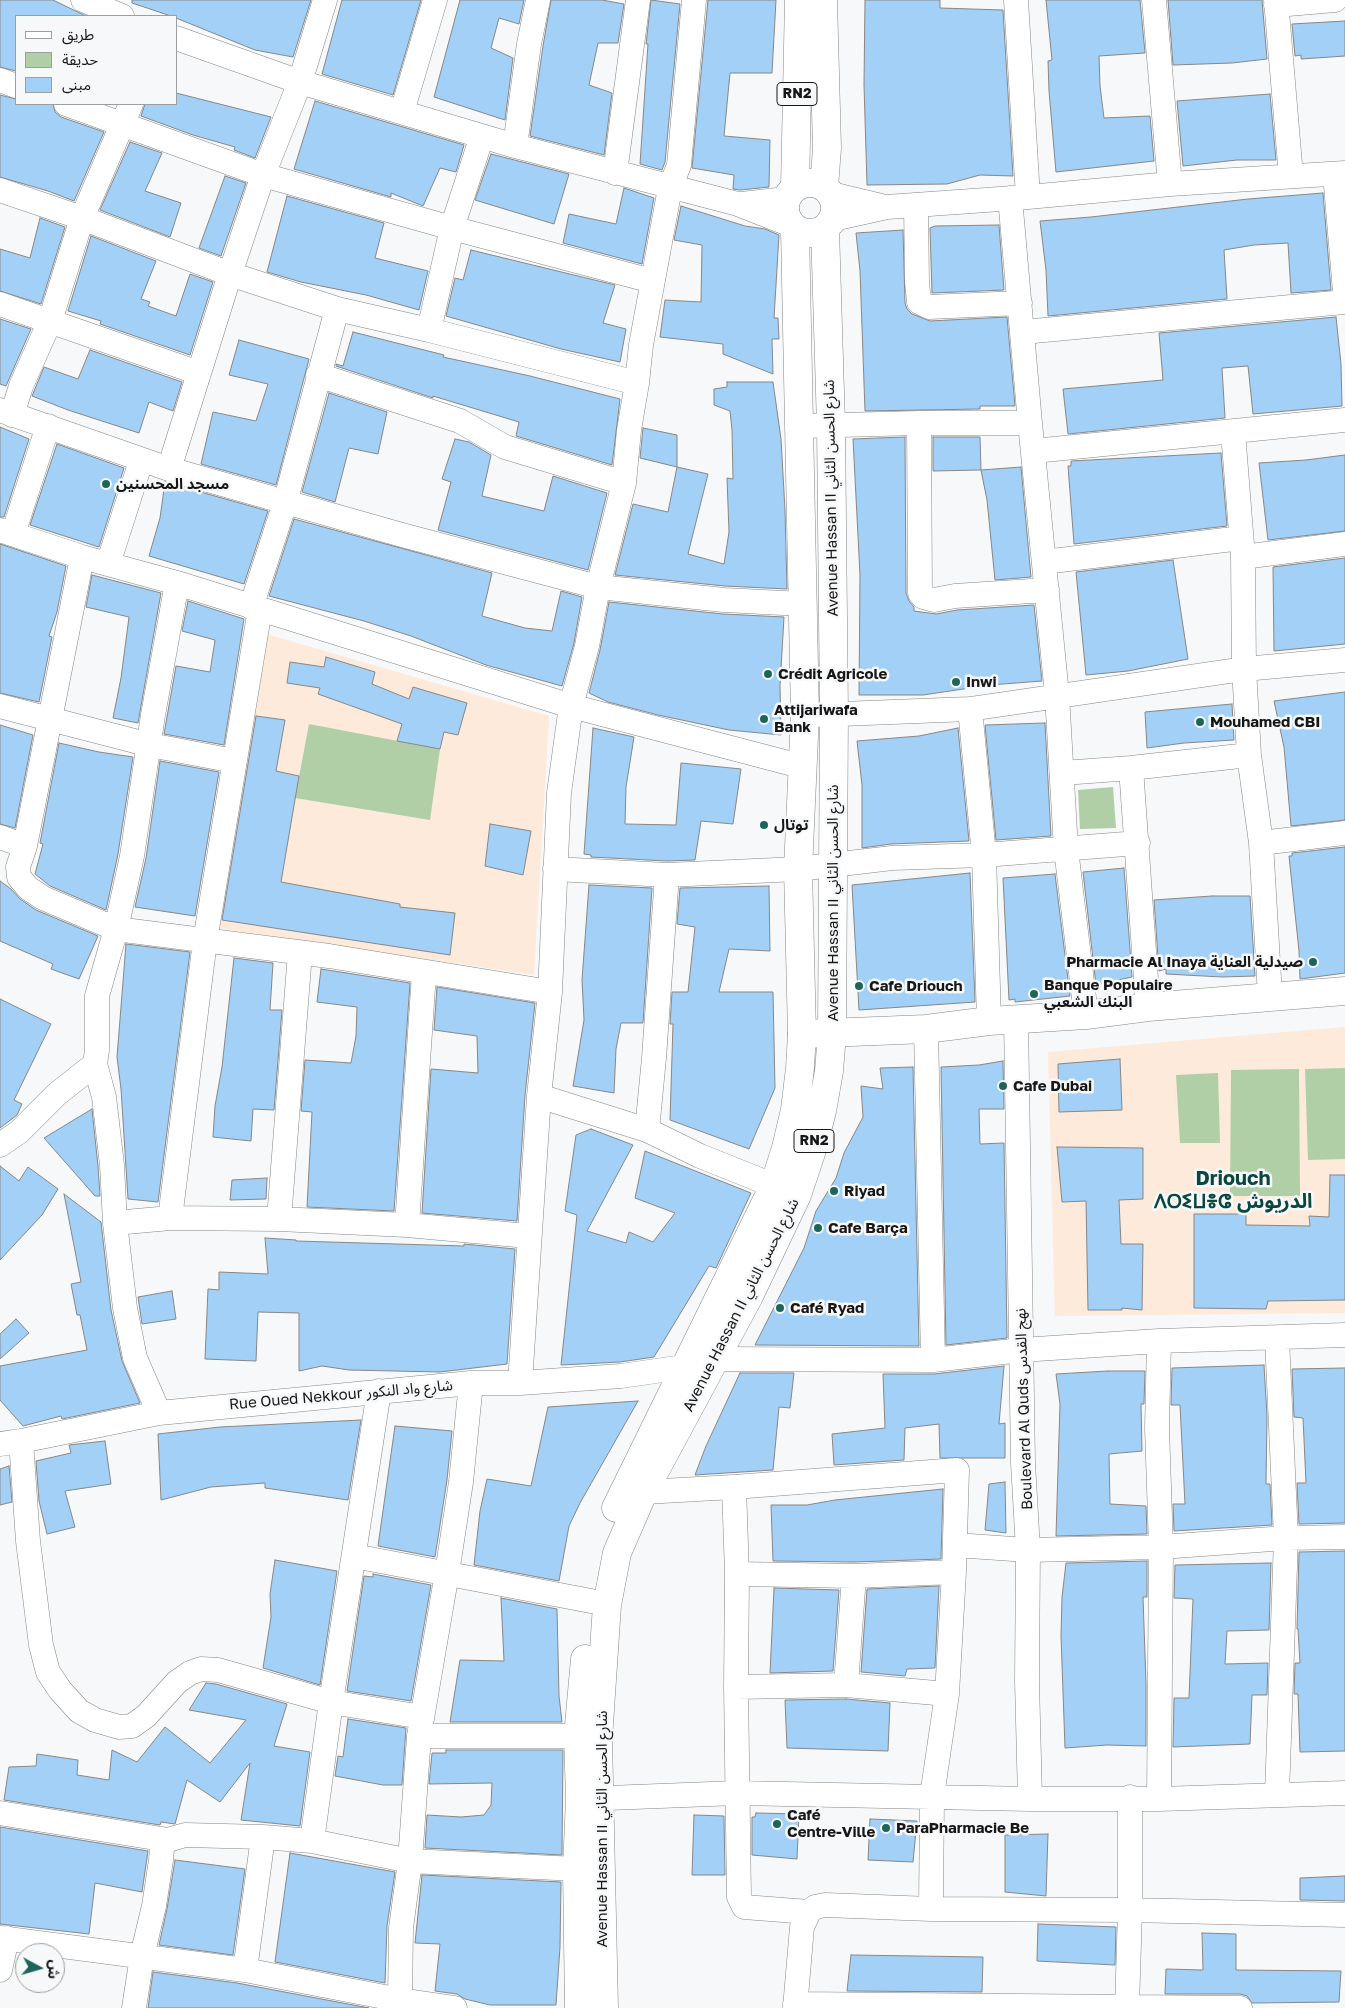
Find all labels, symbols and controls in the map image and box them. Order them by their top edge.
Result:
legend [15,15,178,105]
text: طريق [62,25,94,43]
text: حديقة [62,50,98,68]
text: مبنى [62,75,91,93]
road number: RN2 [777,82,817,106]
street label: Avenue Hassan II شارع الحسن الثاني [820,379,842,617]
place label: مسجد المحسنين [116,475,229,493]
marker: مسجد المحسنين [100,478,112,490]
place label: Crédit Agricole [778,665,887,683]
marker: Crédit Agricole [762,668,774,680]
place label: Inwi [966,673,997,691]
marker: Inwi [950,676,962,688]
place label: Attijariwafa Bank [774,701,858,736]
marker: Attijariwafa Bank [758,713,770,725]
place label: Mouhamed CBI [1210,713,1320,731]
marker: Mouhamed CBI [1194,716,1206,728]
street label: Avenue Hassan II شارع الحسن الثاني [824,784,842,1022]
place label: توتال [774,816,809,834]
marker: توتال [758,819,770,831]
place label: Pharmacie Al Inaya صيدلية العناية [1066,953,1303,971]
marker: Pharmacie Al Inaya صيدلية العناية [1307,956,1319,968]
place label: Banque Populaire البنك الشعبي [1044,976,1172,1011]
place label: Cafe Driouch [869,977,963,995]
marker: Cafe Driouch [853,980,865,992]
marker: Banque Populaire البنك الشعبي [1028,988,1040,1000]
place label: Cafe Dubai [1013,1077,1092,1095]
marker: Cafe Dubai [997,1080,1009,1092]
road number: RN2 [794,1130,834,1152]
district label: Driouch ⴷⵔⵉⵡⴻⵛ الدريوش [1153,1167,1313,1214]
place label: Riyad [844,1182,885,1200]
marker: Riyad [828,1185,840,1197]
street label: Avenue Hassan II شارع الحسن الثاني [679,1195,803,1415]
place label: Cafe Barça [828,1219,908,1237]
marker: Cafe Barça [812,1222,824,1234]
place label: Café Ryad [790,1299,864,1317]
marker: Café Ryad [774,1302,786,1314]
street label: Boulevard Al Quds نهج القدس [1011,1308,1037,1510]
street label: Rue Oued Nekkour شارع واد النکور [228,1376,454,1414]
street label: Avenue Hassan II شارع الحسن الثاني [593,1710,611,1948]
place label: Café Centre-Ville [787,1806,875,1841]
marker: Café Centre-Ville [771,1818,783,1830]
place label: ParaPharmacie Be [896,1819,1029,1837]
marker: ParaPharmacie Be [880,1822,892,1834]
north arrow [15,1943,65,1993]
text: ش [45,1959,64,1980]

